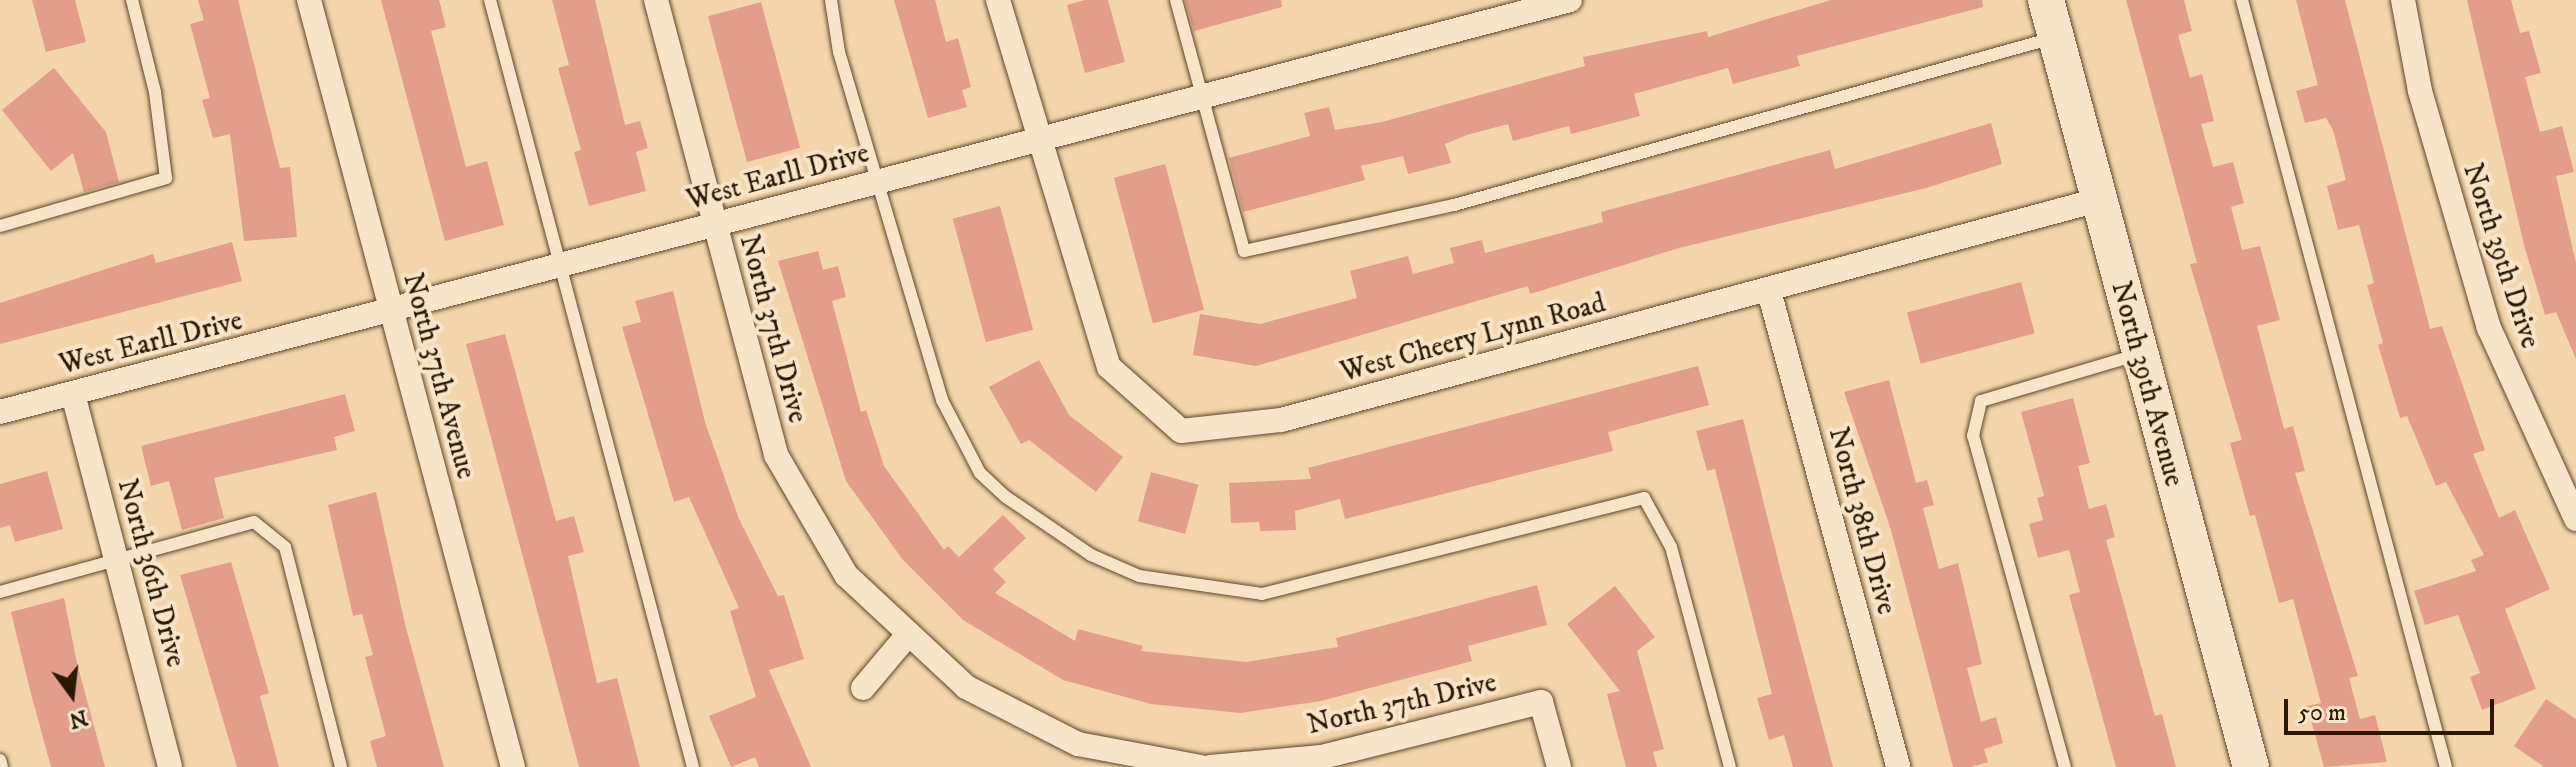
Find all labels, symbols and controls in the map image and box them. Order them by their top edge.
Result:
street label: West Earll Drive [683,137,873,217]
street label: North 39th Drive [2455,159,2547,353]
street label: North 37th Drive [732,231,814,427]
street label: North 37th Avenue [395,269,483,483]
street label: North 39th Avenue [2103,278,2191,490]
street label: West Cheery Lynn Road [1337,286,1609,390]
street label: West Earll Drive [56,304,246,382]
street label: North 38th Drive [1821,424,1903,618]
street label: North 36th Drive [110,475,192,671]
north arrow [32,655,112,735]
street label: North 37th Drive [1304,666,1500,742]
scale bar [2288,683,2498,733]
text: 50 m [2298,698,2346,728]
text: N [66,703,91,734]

